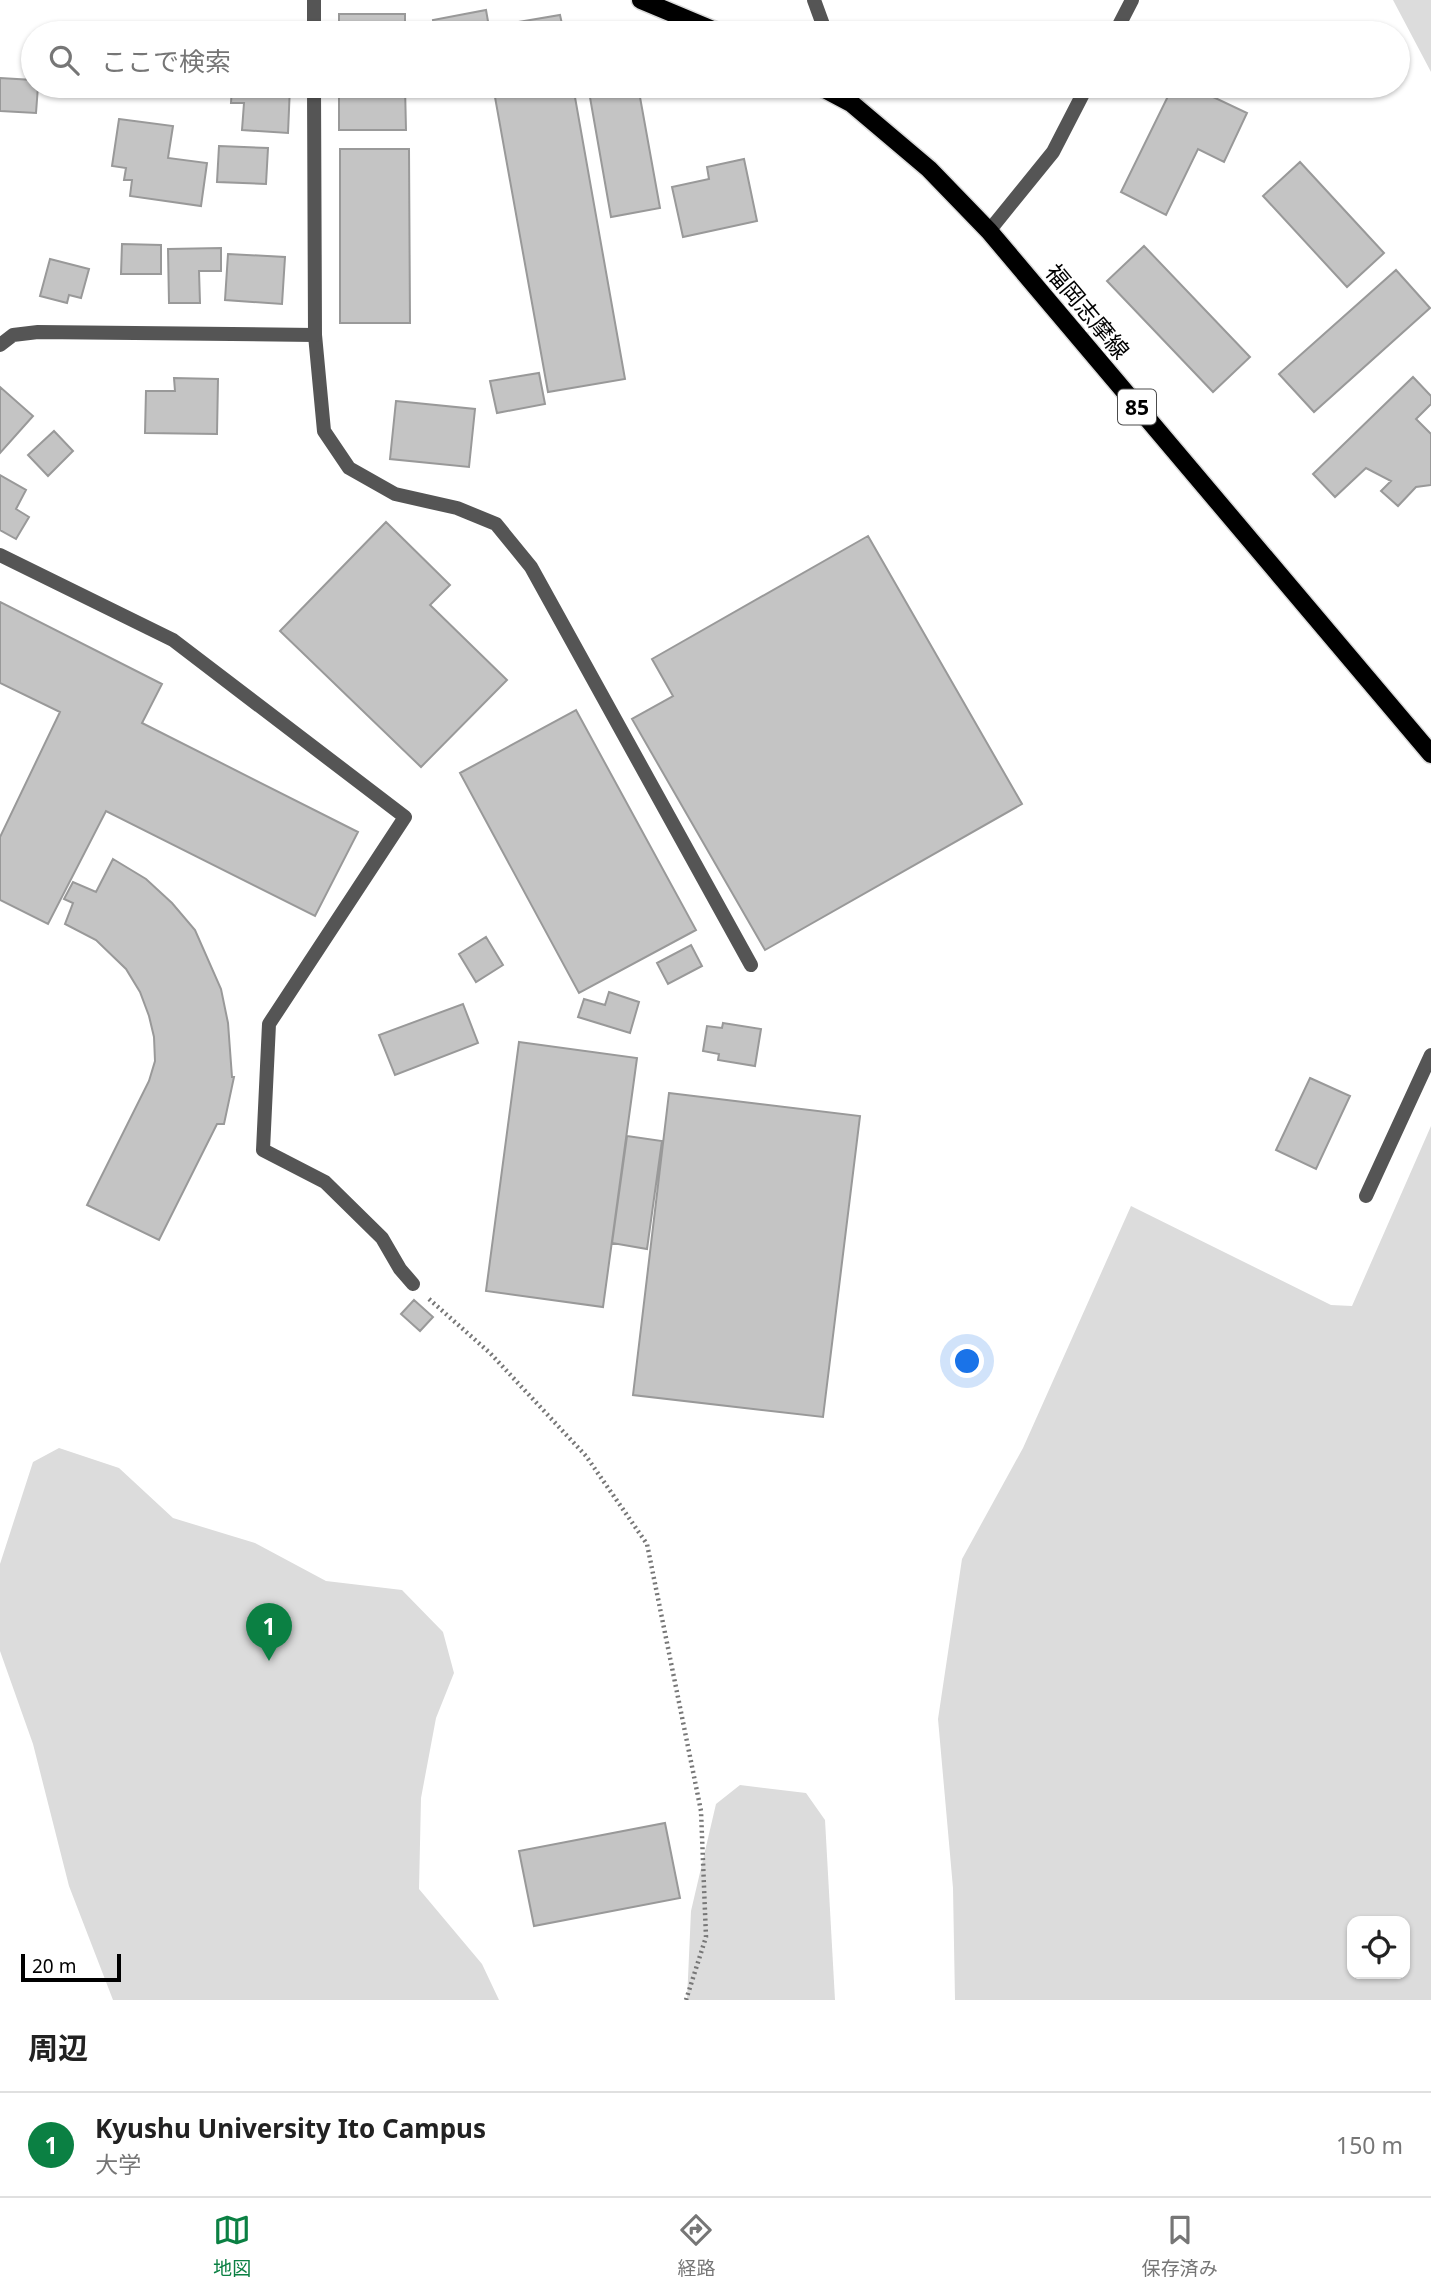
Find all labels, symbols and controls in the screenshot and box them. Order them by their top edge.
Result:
search box [21,21,1410,98]
icon: search [45,41,83,79]
text: ここで検索 [101,43,231,79]
street label: 福岡志摩線 [1039,257,1137,365]
road number: 85 [1118,390,1156,424]
your location [950,1344,984,1378]
pin: 1 [246,1603,292,1661]
map controls [1347,1916,1410,1979]
button: locate [1347,1916,1410,1979]
scale bar [21,1951,121,1983]
text: 20 m [32,1953,76,1979]
text: 周辺 [28,2027,88,2068]
text: Kyushu University Ito Campus [95,2110,486,2146]
text: 1 [44,2129,58,2161]
text: 150 m [1336,2129,1403,2161]
text: 大学 [95,2148,141,2180]
tab: 地図 [213,2211,251,2281]
tab: 経路 [677,2211,716,2281]
tab: 保存済み [1142,2211,1218,2281]

